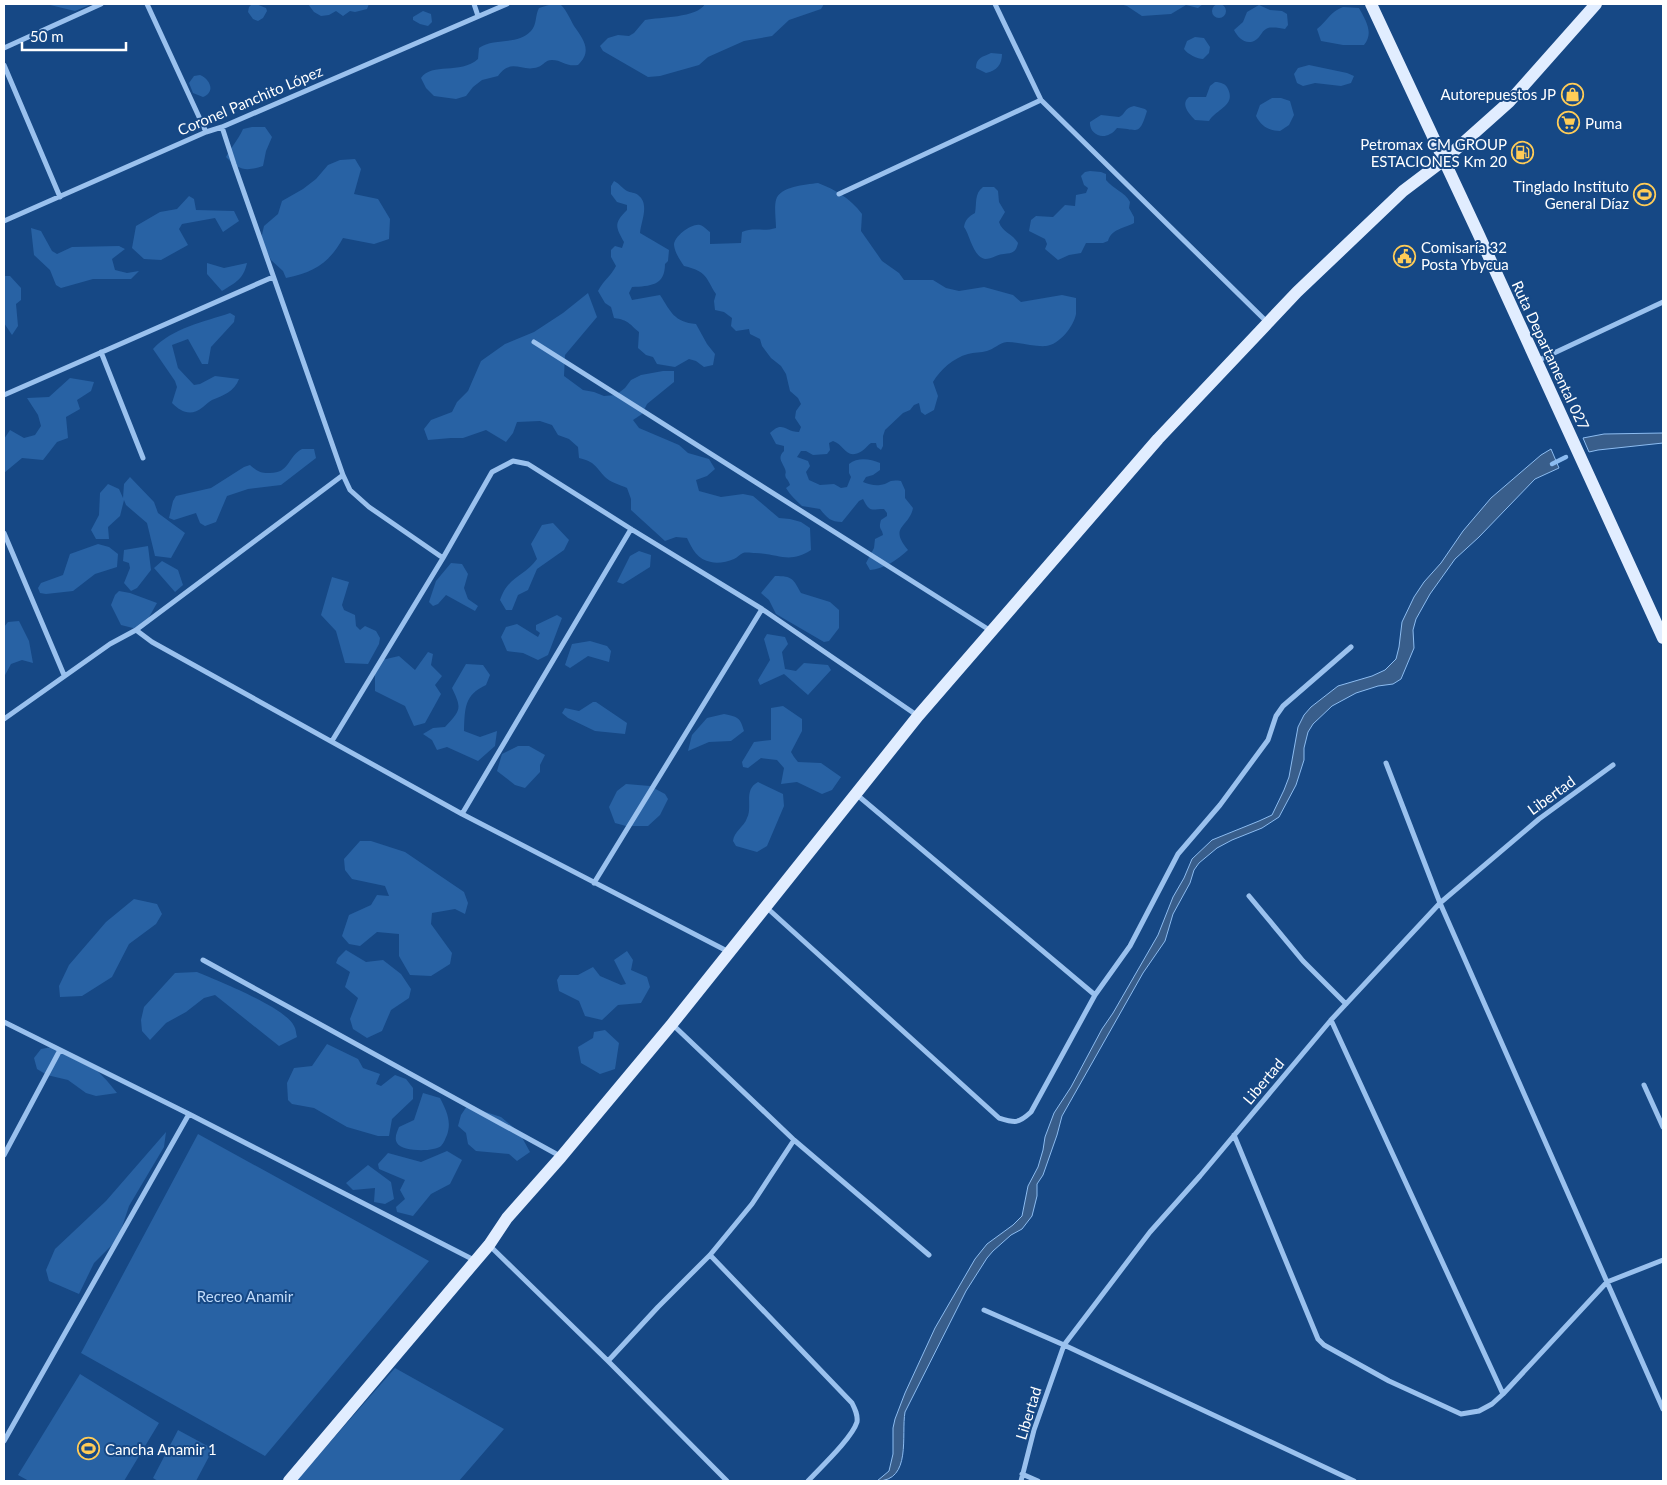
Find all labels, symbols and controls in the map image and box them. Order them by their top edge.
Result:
scale bar [22,20,126,52]
text: 50 m [30,27,64,45]
street label: Coronel Panchito López [175,61,325,139]
shop icon: Autorepuestos JP [1560,82,1584,106]
place label: Autorepuestos JP [1440,85,1556,103]
supermarket icon: Puma [1557,111,1581,135]
place label: Puma [1585,114,1622,132]
place label: Petromax CM GROUP ESTACIONES Km 20 [1360,135,1507,170]
fuel station icon: Petromax CM GROUP ESTACIONES Km 20 [1511,141,1535,165]
place label: Tinglado Instituto General Díaz [1513,177,1629,212]
sports icon: Tinglado Instituto General Díaz [1633,183,1657,207]
place label: Comisaría 32 Posta Ybycua [1421,238,1509,273]
public building icon: Comisaría 32 Posta Ybycua [1393,244,1417,268]
street label: Ruta Departamental 027 [1509,278,1594,433]
street label: Libertad [1524,772,1578,818]
street label: Libertad [1239,1054,1287,1108]
park label: Recreo Anamir [197,1287,294,1305]
street label: Libertad [1011,1384,1045,1442]
sports icon: Cancha Anamir 1 [77,1437,101,1461]
place label: Cancha Anamir 1 [105,1440,217,1458]

